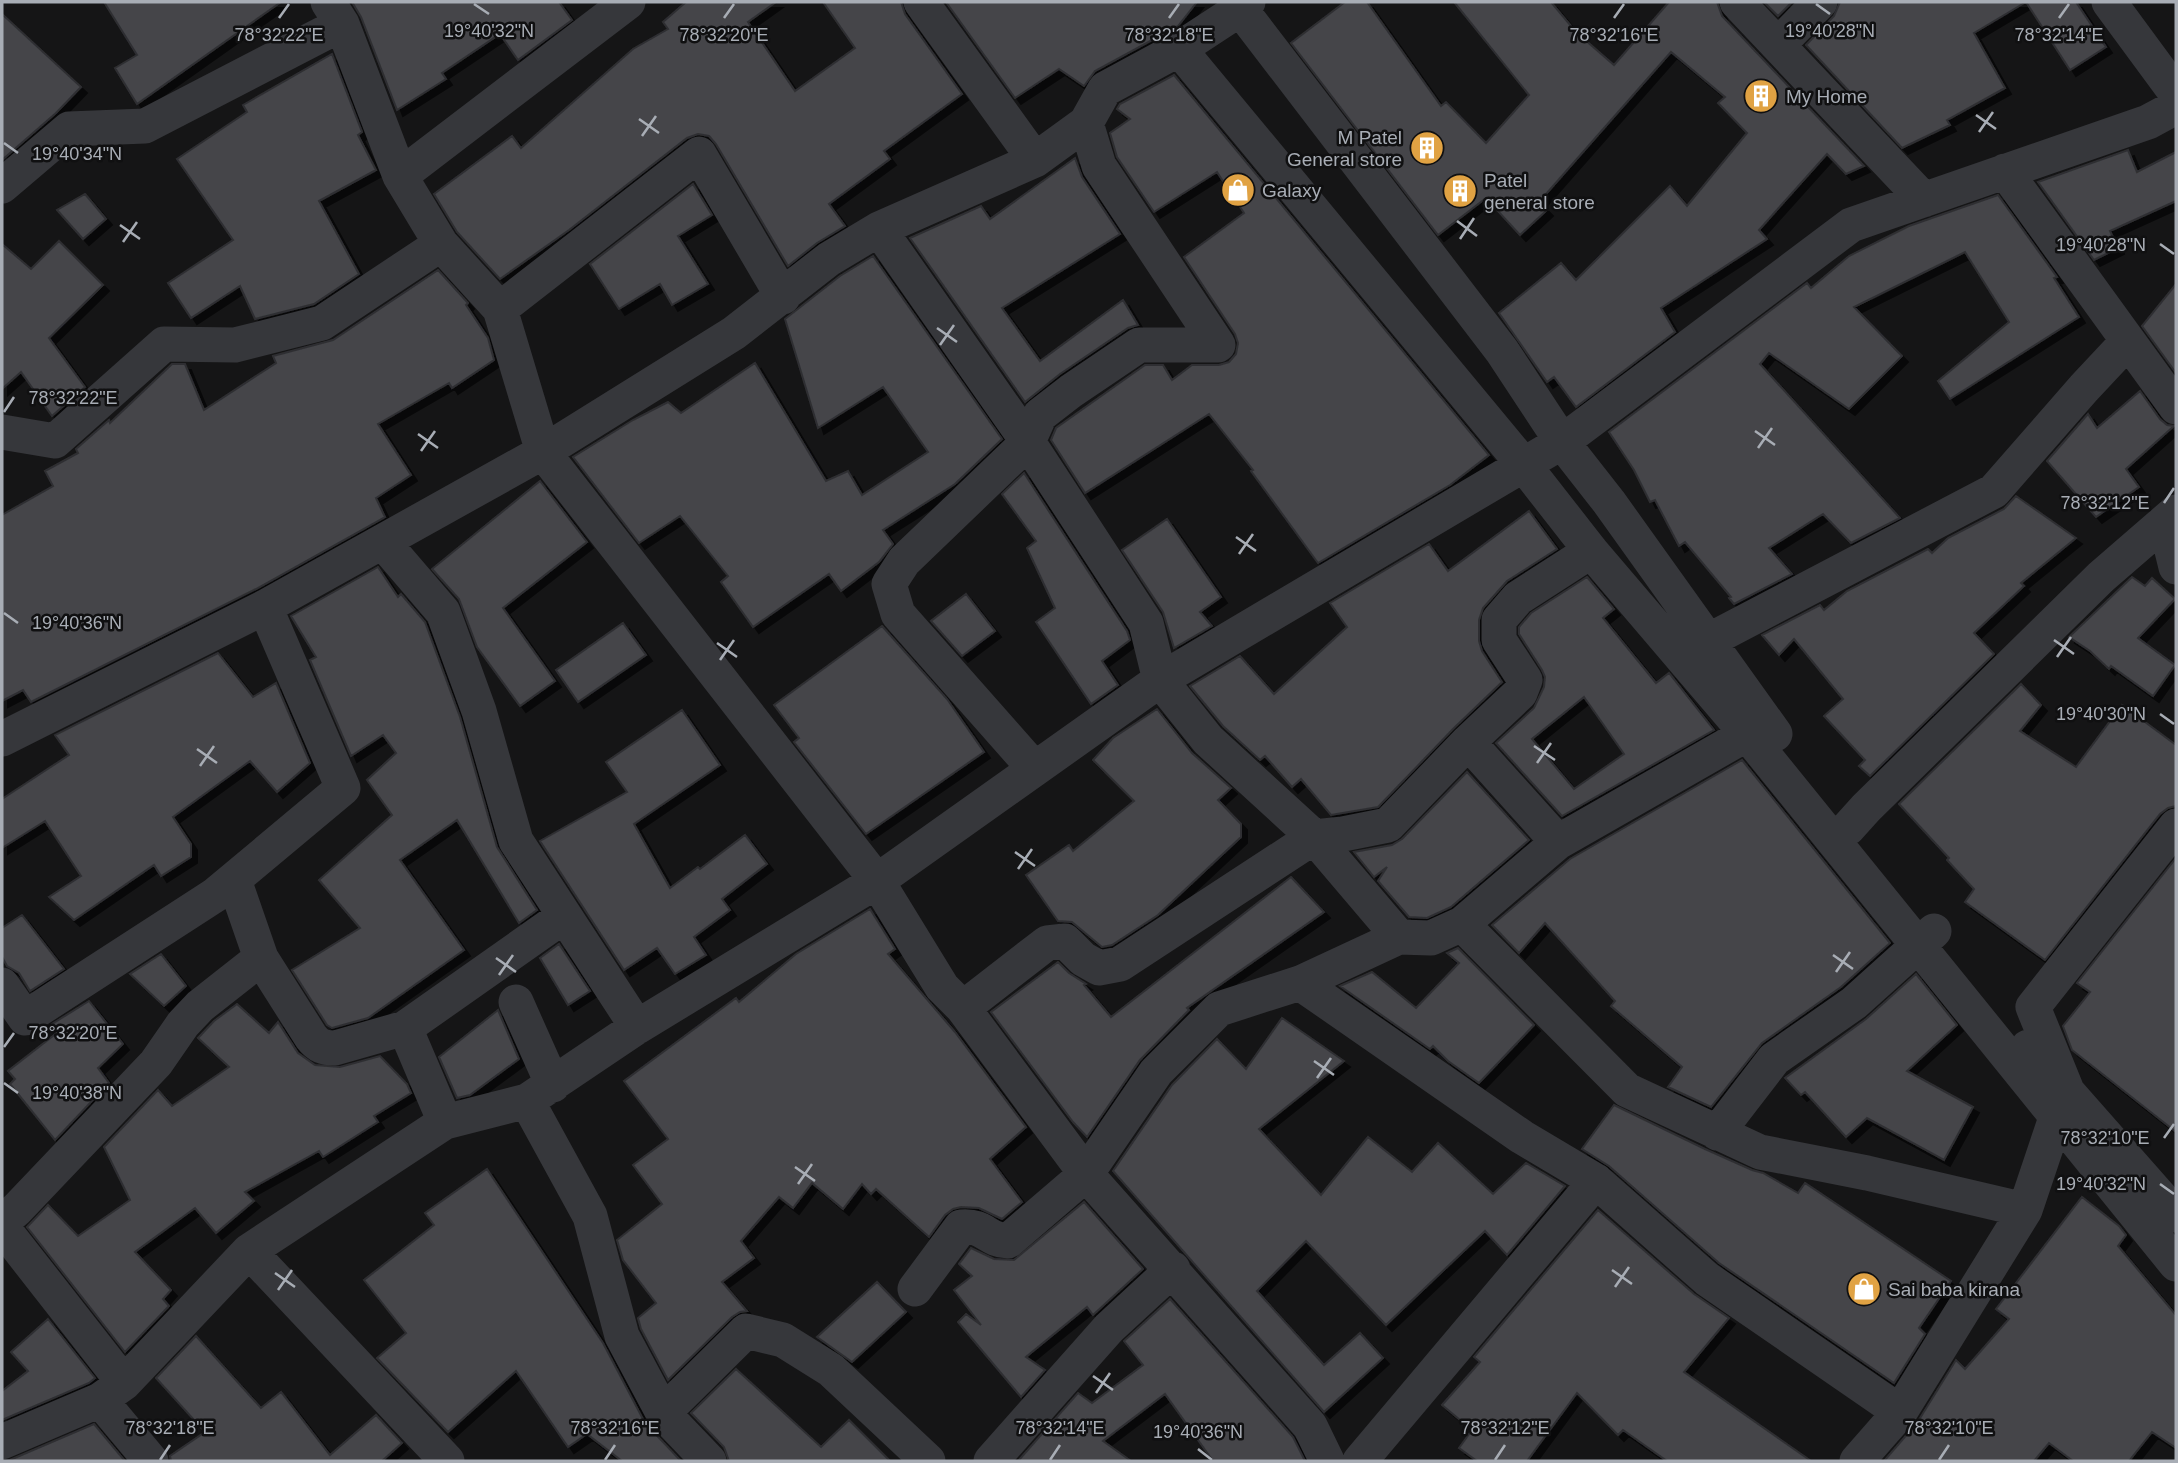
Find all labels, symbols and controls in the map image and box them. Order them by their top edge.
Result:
text: 19°40'32"N [444,21,534,41]
text: 19°40'28"N [1785,21,1875,41]
text: 78°32'22"E [234,25,324,45]
text: 78°32'20"E [679,25,769,45]
text: 78°32'18"E [1124,25,1214,45]
text: 78°32'16"E [1569,25,1659,45]
text: 78°32'14"E [2014,25,2104,45]
building icon: My Home [1742,77,1780,115]
place label: My Home [1786,86,1867,107]
place label: M Patel General store [1287,127,1402,170]
building icon: M Patel General store [1408,129,1446,167]
text: 19°40'34"N [32,144,122,164]
place label: Patel general store [1484,170,1595,213]
shop icon: Galaxy [1219,171,1257,209]
building icon: Patel general store [1441,172,1479,210]
place label: Galaxy [1262,180,1322,201]
text: 19°40'28"N [2056,235,2146,255]
text: 78°32'22"E [28,388,118,408]
text: 78°32'12"E [2060,493,2150,513]
text: 19°40'36"N [32,613,122,633]
text: 19°40'30"N [2056,704,2146,724]
text: 78°32'20"E [28,1023,118,1043]
text: 19°40'38"N [32,1083,122,1103]
text: 78°32'10"E [2060,1128,2150,1148]
text: 19°40'32"N [2056,1174,2146,1194]
shop icon: Sai baba kirana [1845,1270,1883,1308]
place label: Sai baba kirana [1888,1279,2020,1300]
text: 78°32'18"E [125,1418,215,1438]
text: 78°32'16"E [570,1418,660,1438]
text: 78°32'14"E [1015,1418,1105,1438]
text: 78°32'12"E [1460,1418,1550,1438]
text: 78°32'10"E [1904,1418,1994,1438]
text: 19°40'36"N [1153,1422,1243,1442]

